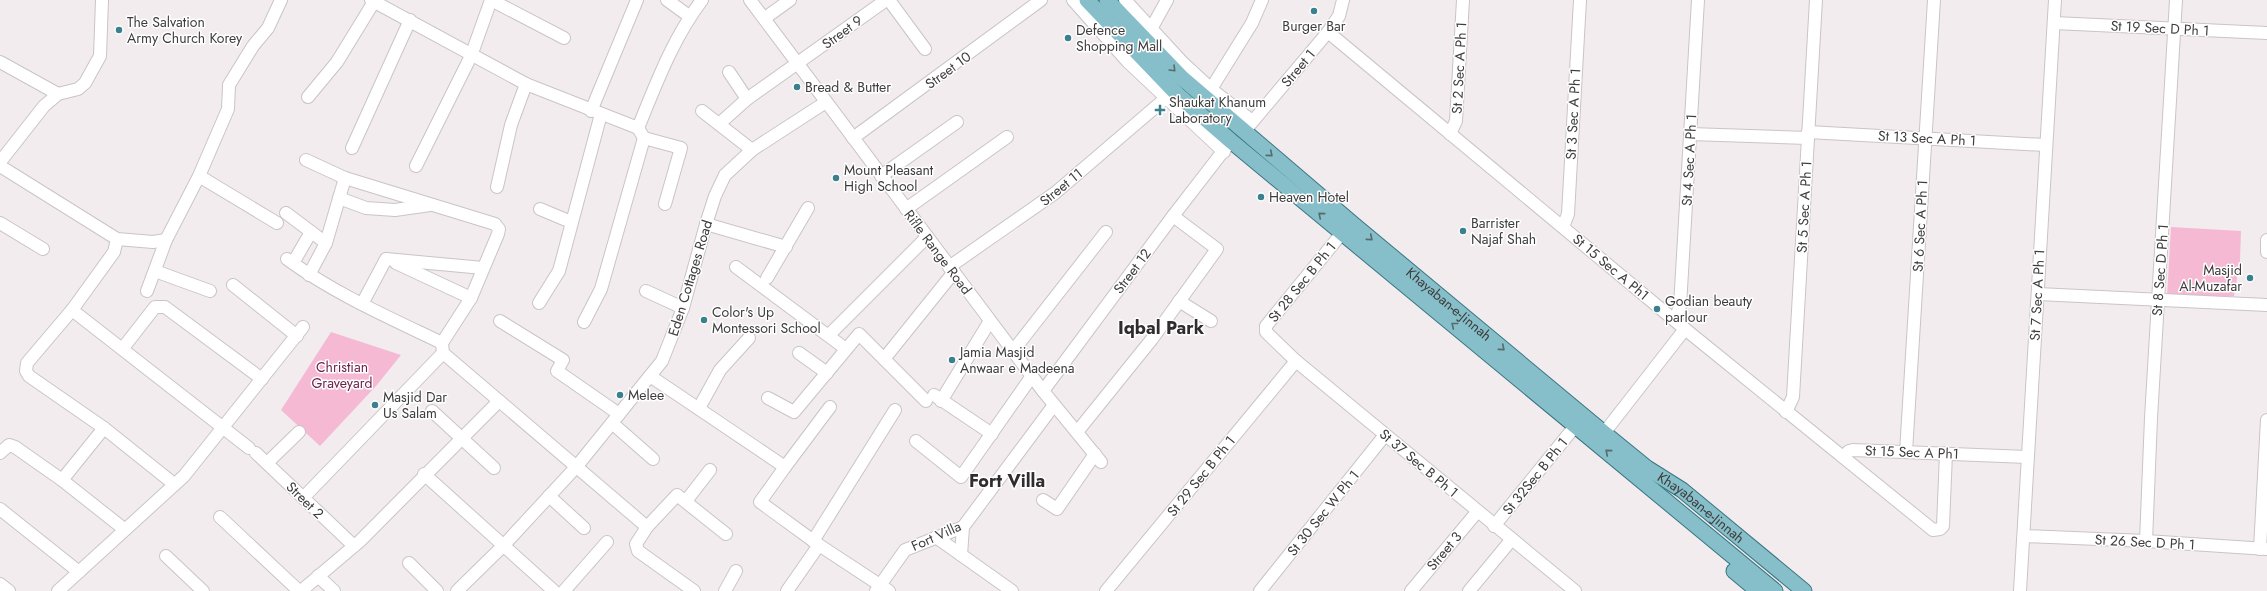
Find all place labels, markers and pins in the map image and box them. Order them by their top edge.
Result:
marker: Burger Bar [1309,6,1319,16]
place label: The Salvation Army Church Korey [127,12,243,48]
place label: Burger Bar [1282,16,1346,36]
place label: Defence Shopping Mall [1076,20,1162,56]
marker: The Salvation Army Church Korey [114,25,124,35]
marker: Defence Shopping Mall [1063,33,1073,43]
place label: Bread & Butter [805,77,891,97]
marker: Bread & Butter [792,82,802,92]
place label: Shaukat Khanum Laboratory [1169,92,1266,128]
marker: Shaukat Khanum Laboratory [1154,104,1166,116]
place label: Mount Pleasant High School [844,160,934,196]
marker: Mount Pleasant High School [831,173,841,183]
place label: Heaven Hotel [1269,187,1349,207]
marker: Heaven Hotel [1256,192,1266,202]
place label: Barrister Najaf Shah [1471,213,1536,249]
marker: Barrister Najaf Shah [1458,226,1468,236]
place label: Masjid Al-Muzafar [2179,260,2242,296]
marker: Masjid Al-Muzafar [2245,273,2255,283]
place label: Godian beauty parlour [1665,291,1753,327]
place label: Color's Up Montessori School [712,302,821,338]
marker: Godian beauty parlour [1652,304,1662,314]
marker: Color's Up Montessori School [699,315,709,325]
place label: Jamia Masjid Anwaar e Madeena [958,342,1074,378]
marker: Jamia Masjid Anwaar e Madeena [947,355,957,365]
place label: Melee [628,385,664,405]
place label: Masjid Dar Us Salam [383,387,447,423]
marker: Melee [615,390,625,400]
marker: Masjid Dar Us Salam [370,400,380,410]

